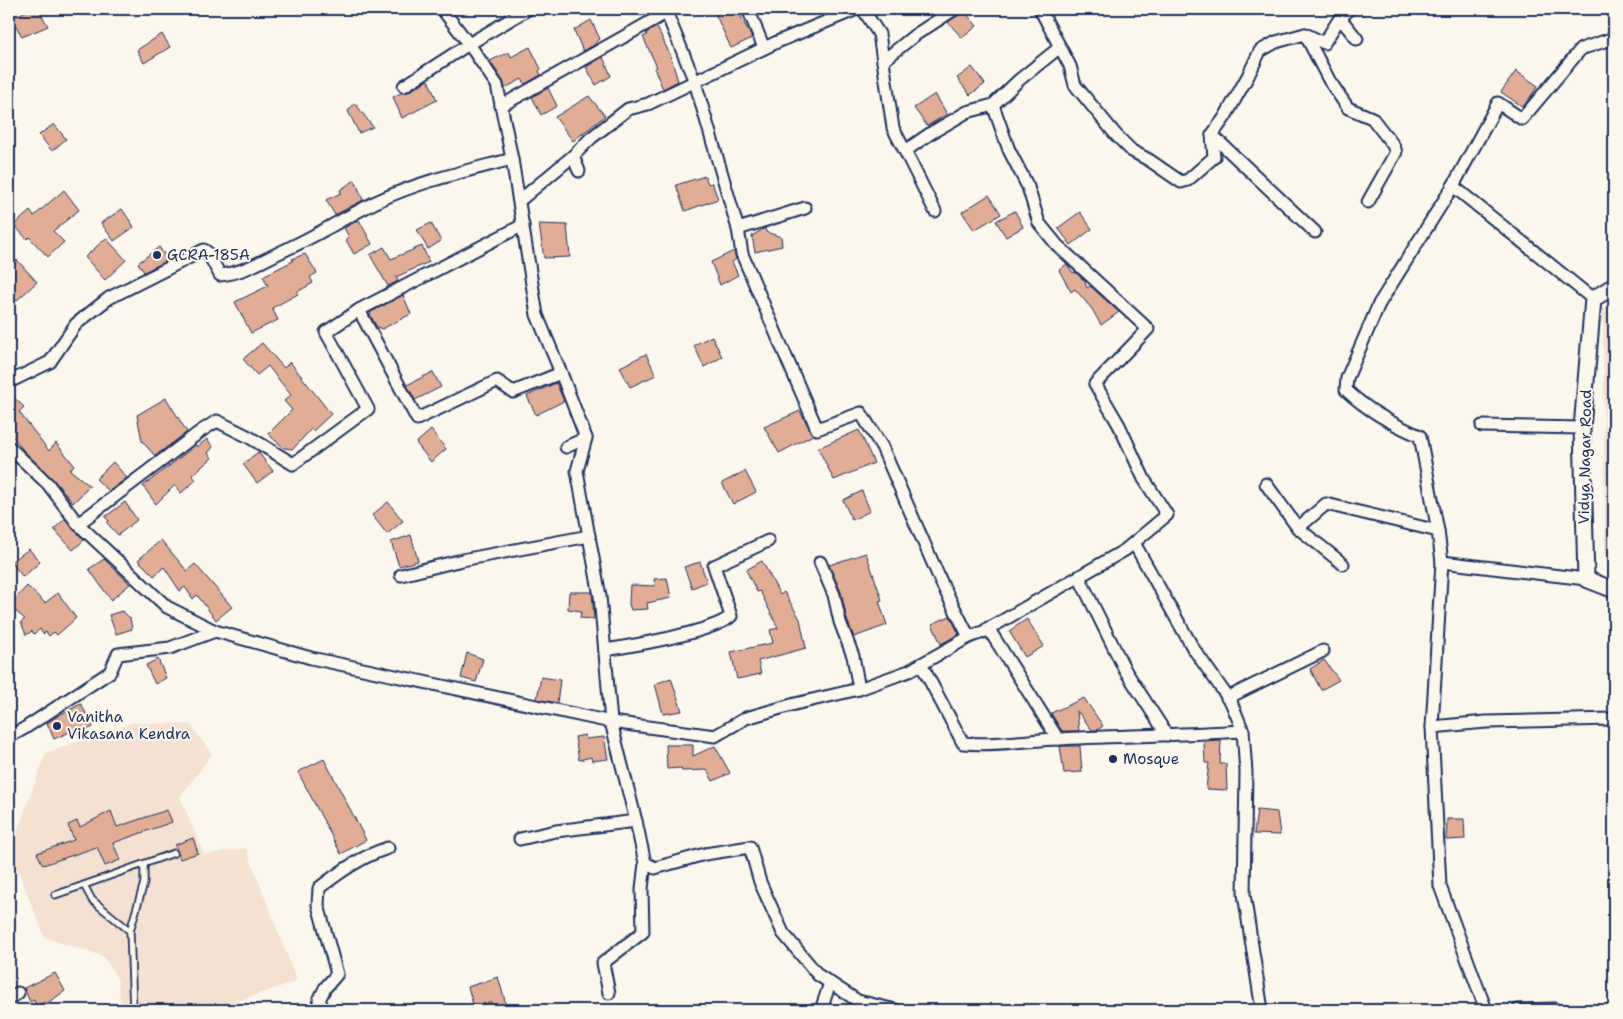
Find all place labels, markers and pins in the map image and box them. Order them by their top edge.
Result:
place label: GCRA-185A [167,245,250,265]
marker: GCRA-185A [151,249,163,261]
place label: Vanitha Vikasana Kendra [67,707,191,744]
marker: Vanitha Vikasana Kendra [51,720,63,732]
place label: Mosque [1123,749,1179,769]
marker: Mosque [1107,753,1119,765]

